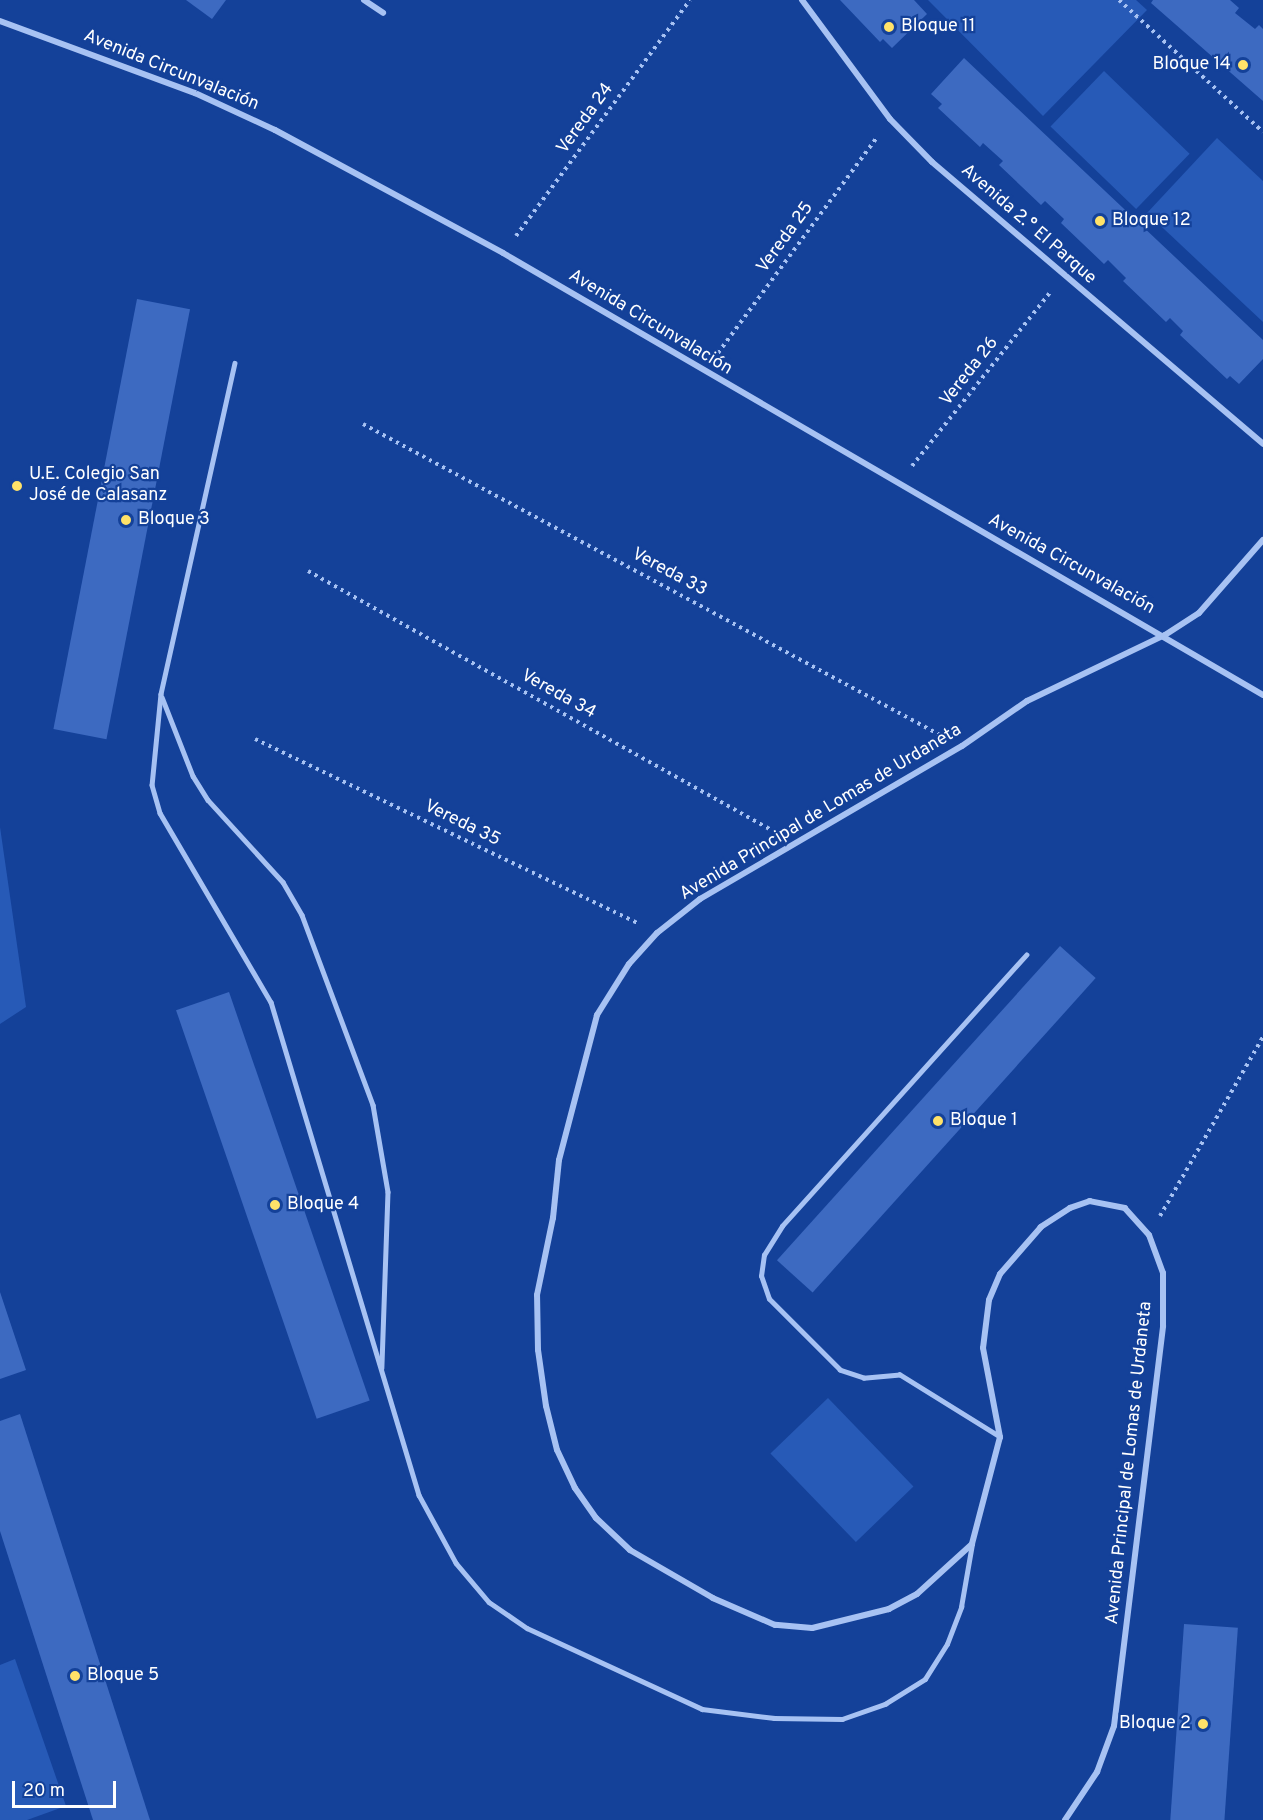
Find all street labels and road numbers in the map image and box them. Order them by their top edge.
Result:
street label: Avenida Circunvalación [80,26,262,116]
street label: Vereda 24 [553,79,619,159]
street label: Avenida 2.° El Parque [956,160,1100,290]
street label: Vereda 25 [753,198,819,278]
street label: Avenida Circunvalación [564,266,736,380]
street label: Vereda 26 [936,333,1004,411]
street label: Avenida Circunvalación [984,510,1158,620]
street label: Vereda 33 [628,544,710,602]
street label: Vereda 34 [517,666,599,724]
street label: Avenida Principal de Lomas de Urdaneta [676,720,966,906]
street label: Vereda 35 [420,796,504,852]
street label: Avenida Principal de Lomas de Urdaneta [1102,1300,1158,1626]

